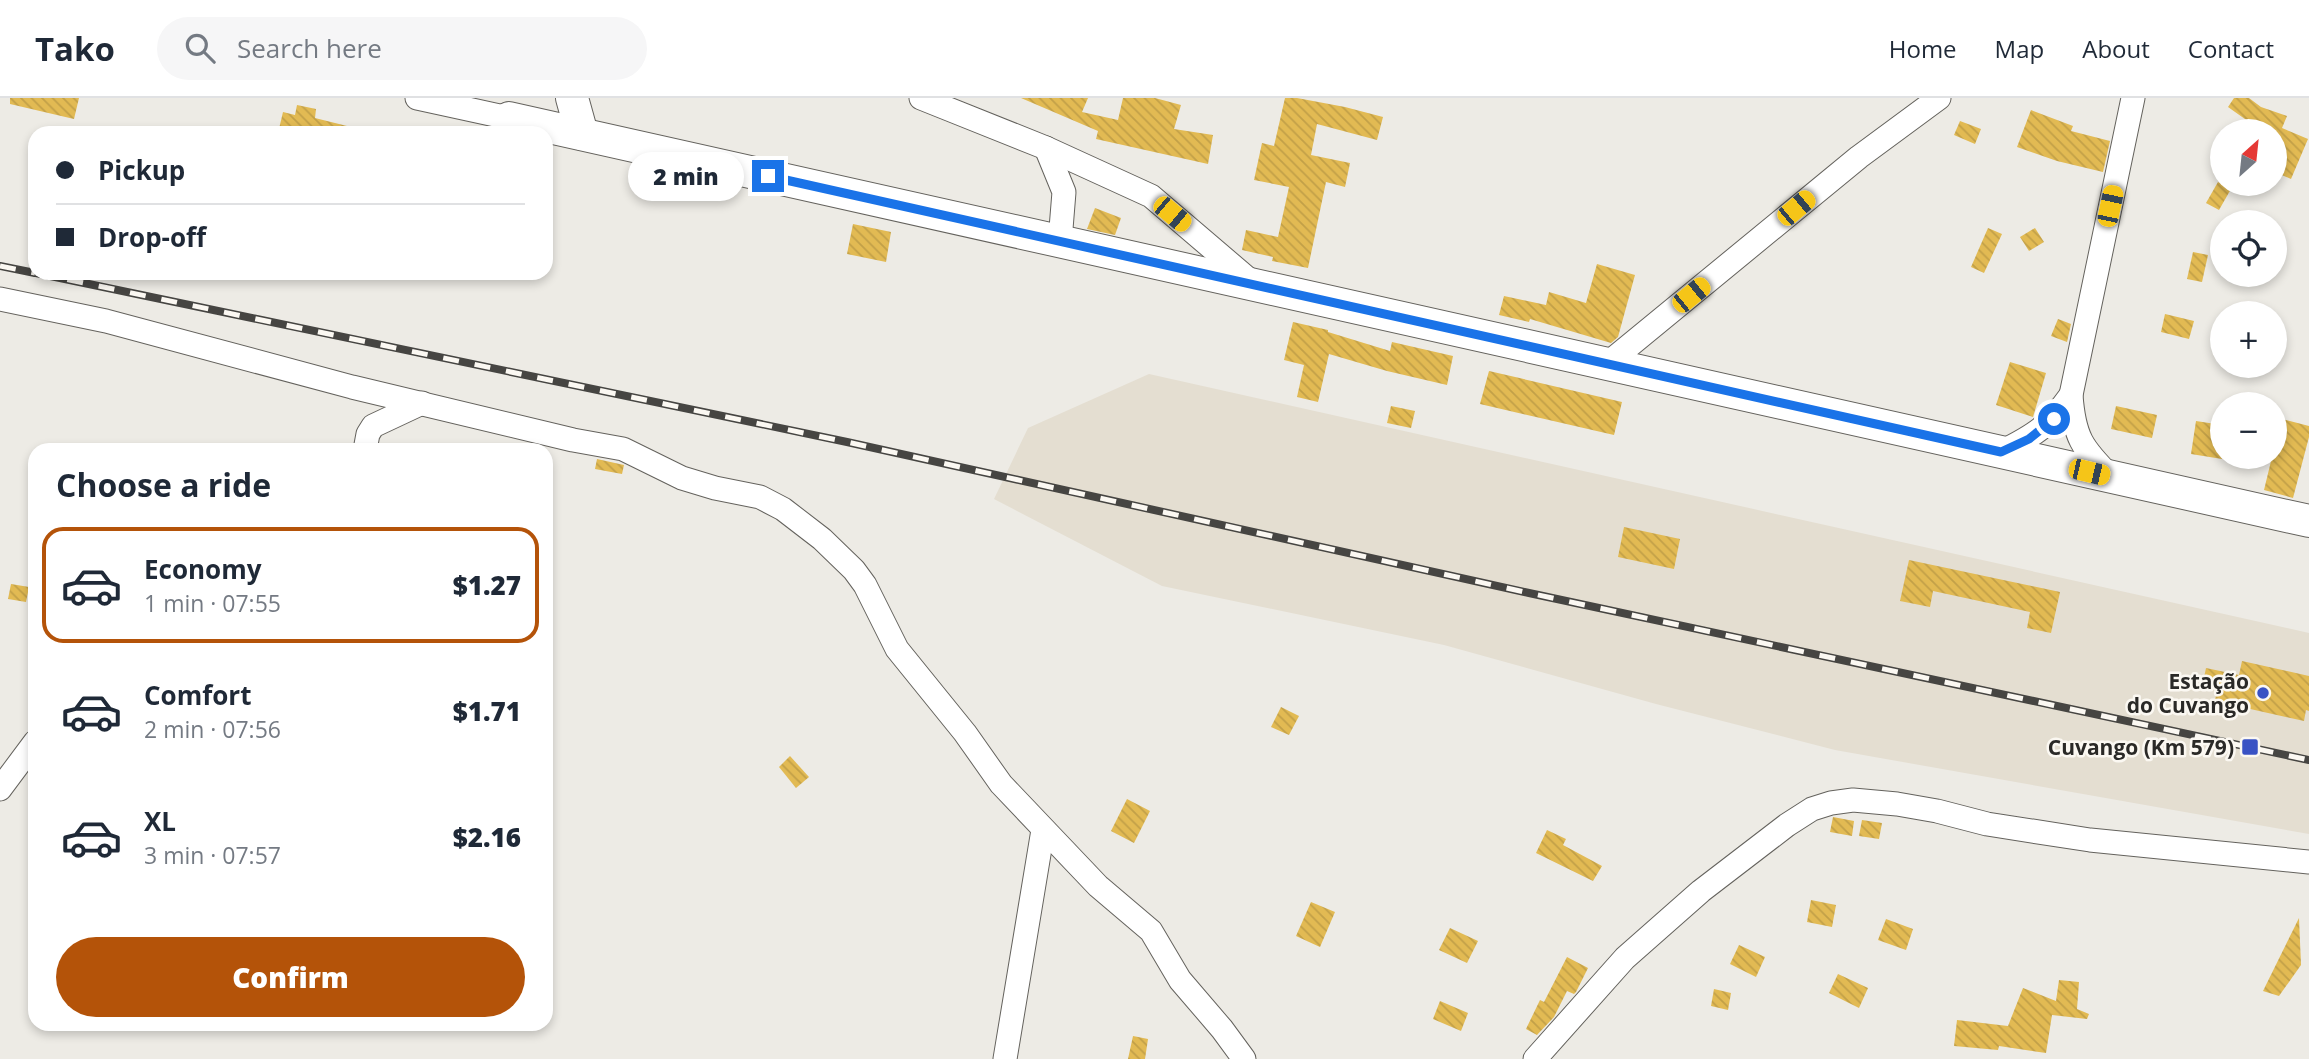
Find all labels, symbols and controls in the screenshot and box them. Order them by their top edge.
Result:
search box [157,17,647,80]
text: Tako [35,26,115,71]
icon: search [181,29,219,67]
text: Search here [237,30,382,66]
text: Home [1889,32,1957,65]
text: Map [1995,32,2044,65]
text: About [2082,32,2150,65]
text: Contact [2188,32,2274,65]
north arrow [2210,119,2287,196]
map controls [2210,119,2287,469]
text: Pickup [98,152,185,188]
callout: 2 min [628,152,744,200]
text: 2 min [653,160,719,192]
route end [752,160,784,192]
car [2096,183,2125,229]
car [1774,186,1819,230]
car [1150,192,1195,236]
button: locate [2210,210,2287,287]
text: Drop-off [98,219,206,255]
car [1669,274,1714,316]
button: + [2210,301,2287,378]
button: − [2210,392,2287,469]
route start [2038,403,2070,435]
car [2067,457,2112,487]
text: Choose a ride [56,463,271,506]
text: Economy [144,551,262,587]
icon: car [60,554,123,617]
text: $1.27 [453,567,521,603]
text: 1 min · 07:55 [144,587,281,619]
place label: Estação do Cuvango [2127,667,2249,719]
text: Comfort [144,677,251,713]
icon: car [60,680,123,743]
marker: Estação do Cuvango [2255,685,2271,701]
text: $1.71 [453,693,521,729]
text: 2 min · 07:56 [144,713,281,745]
place label: Cuvango (Km 579) [2048,733,2234,761]
marker: Cuvango (Km 579) [2240,737,2260,757]
text: XL [144,803,176,839]
icon: car [60,806,123,869]
text: $2.16 [453,819,521,855]
text: 3 min · 07:57 [144,839,281,871]
button: Confirm [56,937,525,1017]

